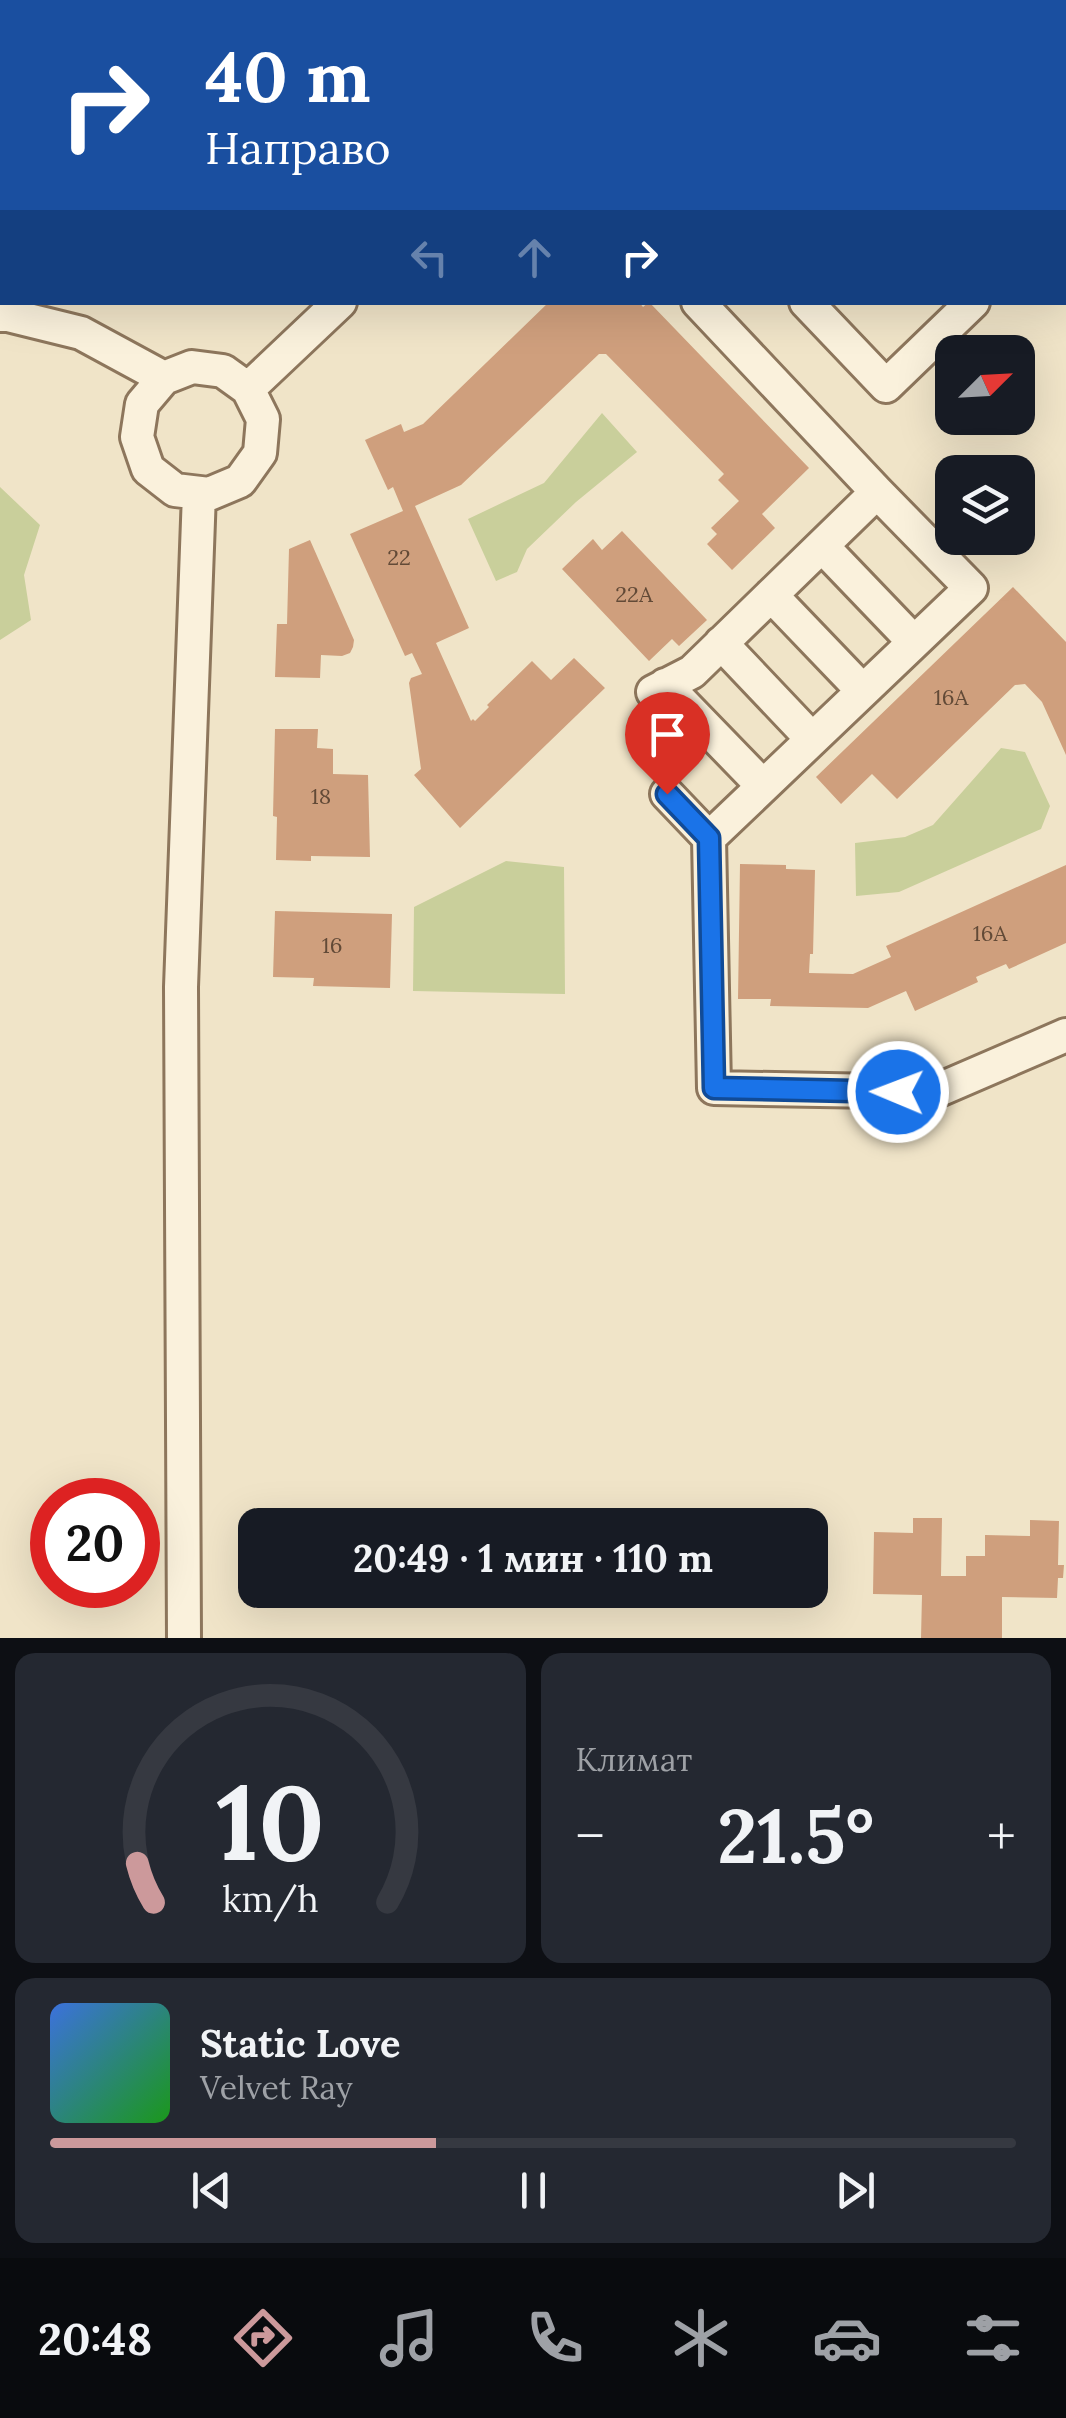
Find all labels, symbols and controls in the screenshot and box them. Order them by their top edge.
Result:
text: 40 m [205,32,371,121]
icon: right [40,40,170,170]
text: Направо [205,119,391,176]
icon: left [402,230,457,285]
icon: ahead [507,230,562,285]
icon: right [612,230,667,285]
north arrow [935,335,1035,435]
map controls [935,335,1035,555]
button: layers [935,455,1035,555]
house number: 22 [387,543,411,571]
house number: 22А [615,580,654,608]
house number: 16А [934,683,969,711]
pin [625,692,710,795]
icon: arrive [640,707,695,762]
house number: 18 [311,782,331,810]
house number: 16А [973,919,1008,947]
house number: 16 [322,931,342,959]
position arrow [846,1040,950,1144]
speed limit sign: 20 [30,1478,160,1608]
text: 20:49 · 1 мин · 110 m [353,1534,713,1582]
text: Климат [576,1739,692,1780]
text: 10 [216,1755,324,1888]
text: 21.5° [717,1788,874,1884]
text: − [576,1801,605,1871]
text: + [987,1801,1016,1871]
text: km/h [222,1876,319,1922]
text: Static Love [200,2019,400,2067]
text: Velvet Ray [200,2067,353,2108]
icon: previous [184,2163,239,2218]
icon: pause [506,2163,561,2218]
icon: next [828,2163,883,2218]
icon: directions [228,2303,298,2373]
icon: music [374,2303,444,2373]
icon: phone [520,2303,590,2373]
icon: climate [666,2303,736,2373]
icon: car [812,2303,882,2373]
icon: filters [958,2303,1028,2373]
text: 20:48 [38,2310,152,2367]

